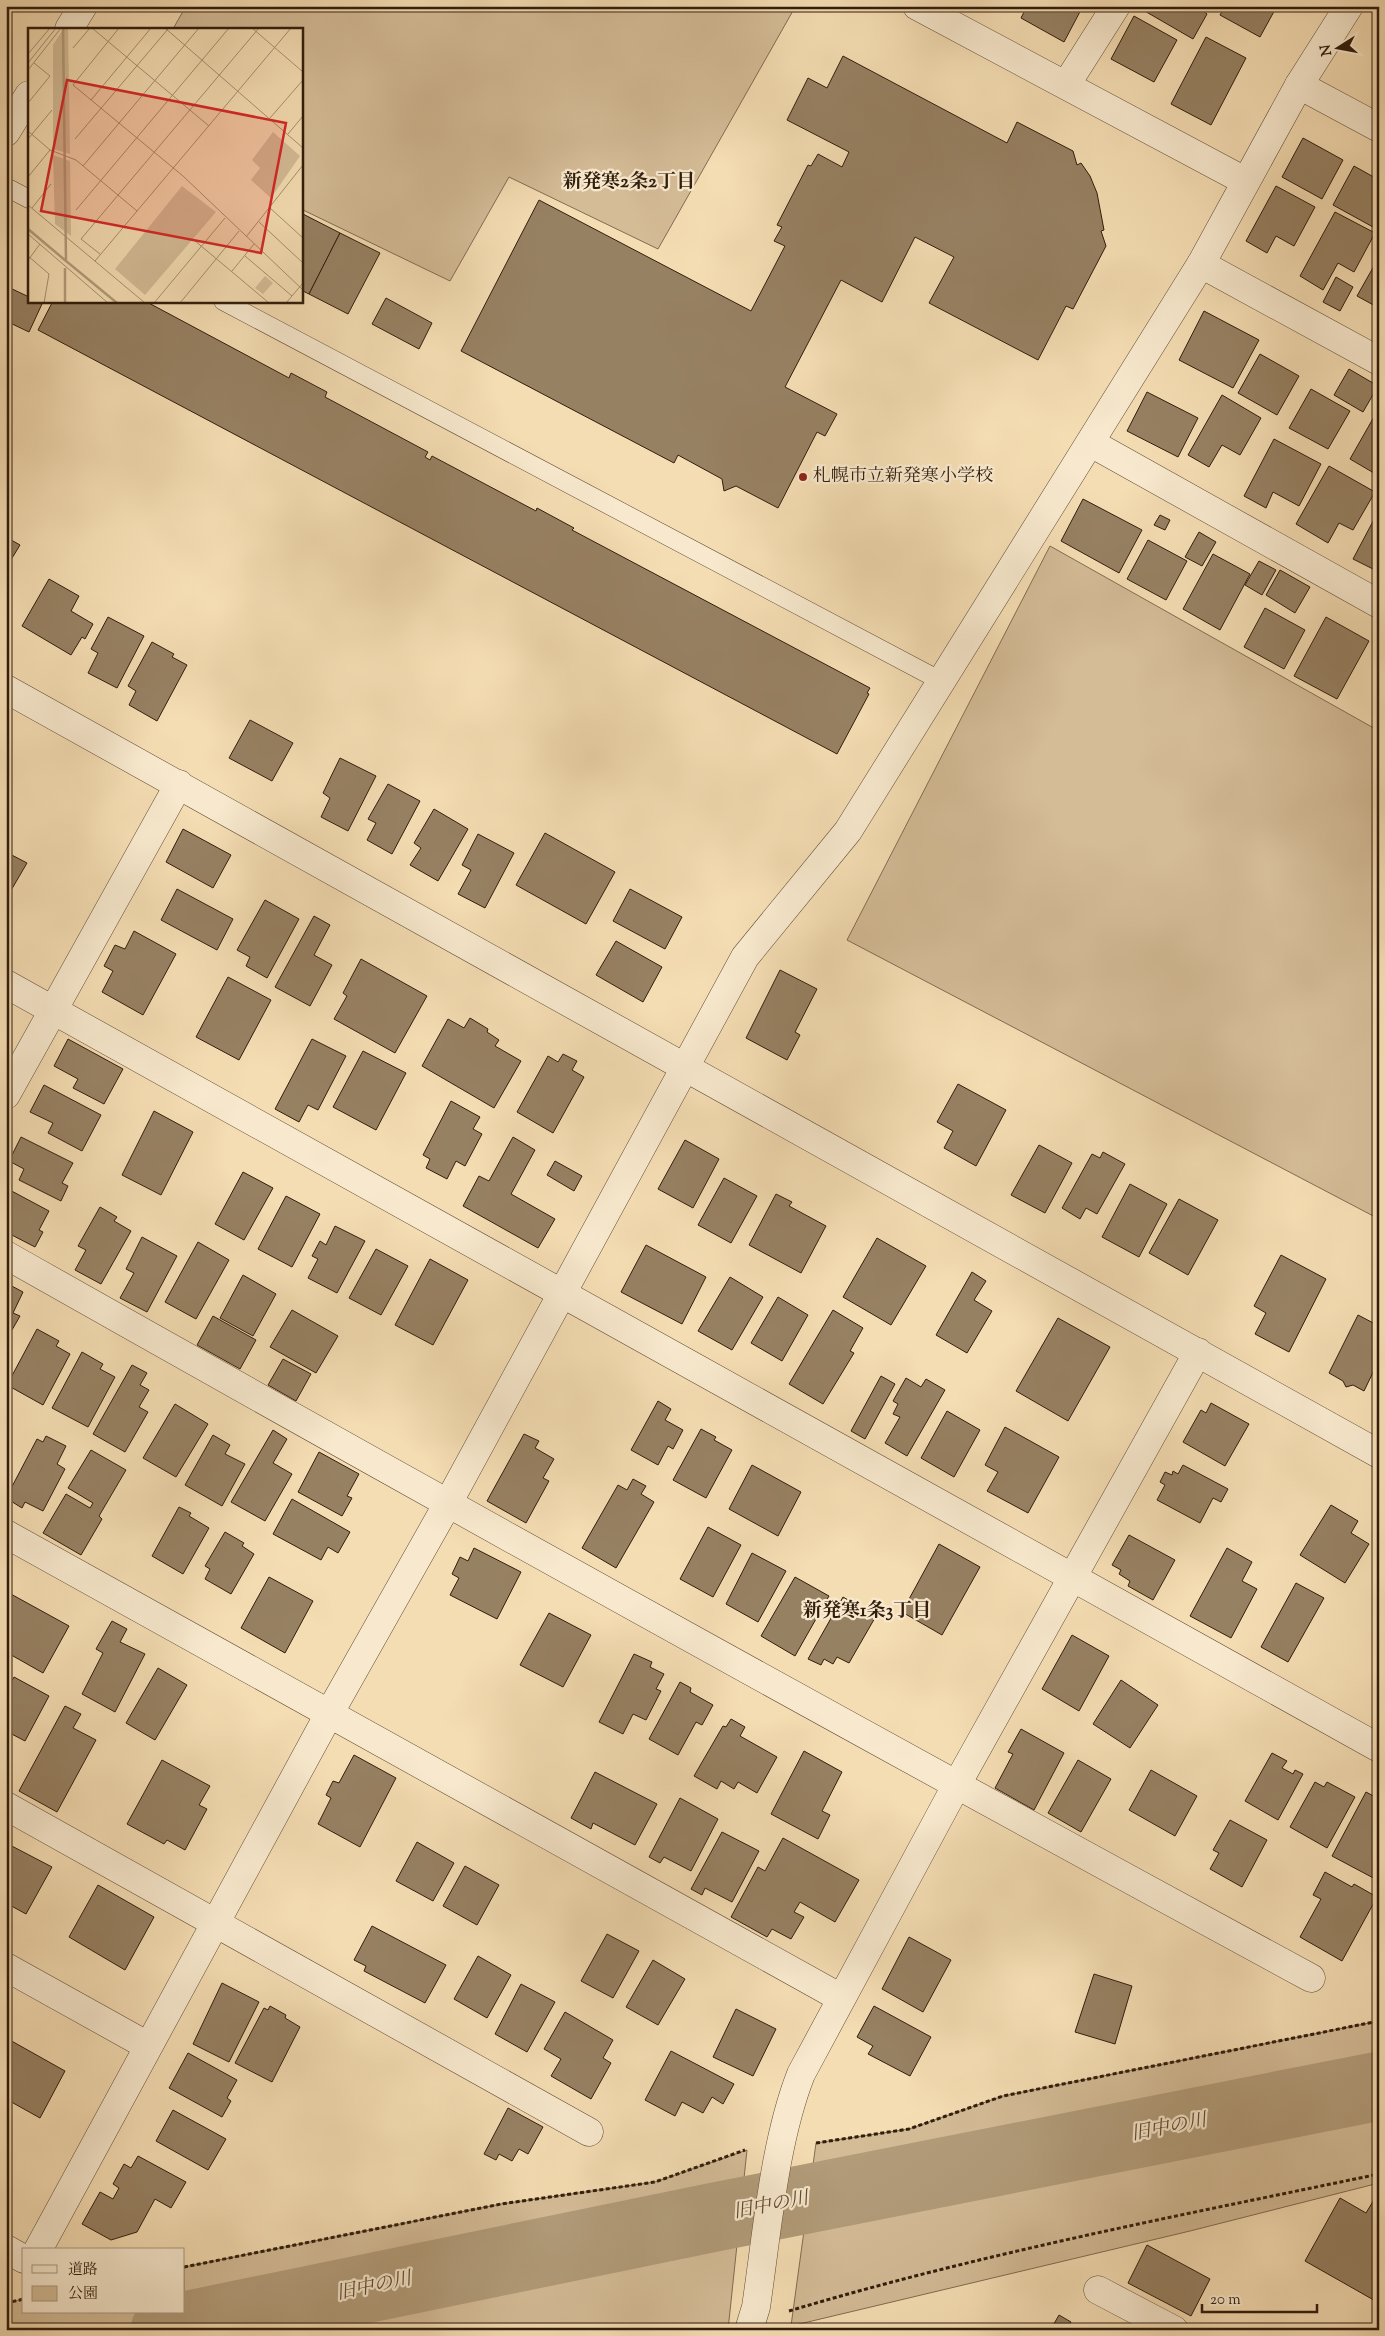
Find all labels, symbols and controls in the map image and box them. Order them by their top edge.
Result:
north arrow [1312,22,1362,72]
inset map [28,28,302,302]
text: N [1316,43,1338,57]
district label: 新発寒2条2丁目 [563,169,695,196]
place label: 札幌市立新発寒小学校 [813,464,993,490]
marker: 札幌市立新発寒小学校 [797,471,809,483]
district label: 新発寒1条3丁目 [803,1598,931,1625]
water label: 旧中の川 [1129,2107,1211,2149]
water label: 旧中の川 [731,2185,813,2227]
legend [22,2248,185,2314]
text: 道路 [68,2260,98,2281]
water label: 旧中の川 [334,2265,416,2308]
scale bar [1202,2281,1318,2313]
text: 公園 [68,2284,98,2305]
text: 20 m [1210,2290,1241,2311]

